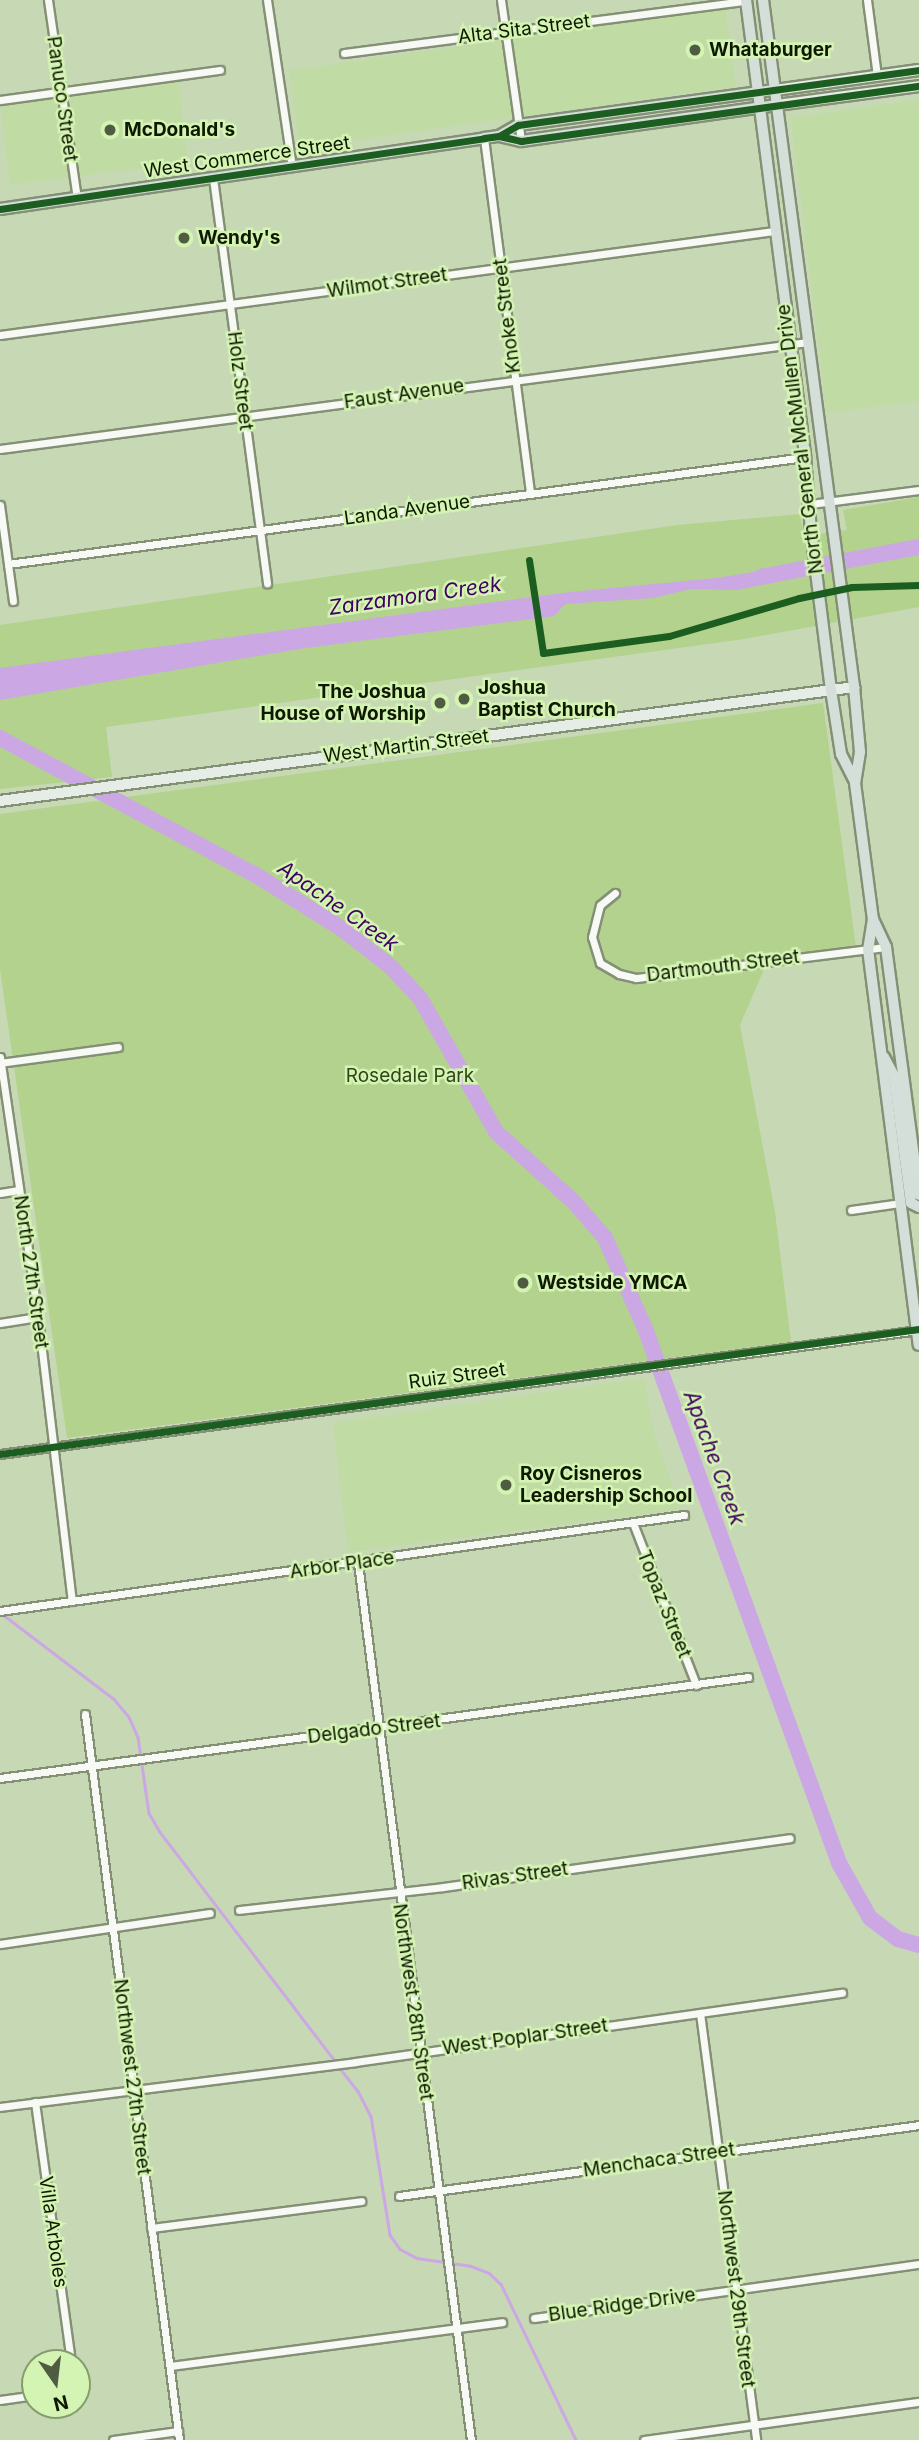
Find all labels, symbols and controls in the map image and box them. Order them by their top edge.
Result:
street label: Alta Sita Street [457,10,591,48]
street label: Panuco Street [42,35,82,163]
place label: Whataburger [709,39,832,61]
marker: Whataburger [687,42,703,58]
place label: McDonald's [124,119,235,141]
marker: McDonald's [102,122,118,138]
street label: West Commerce Street [143,131,351,183]
place label: Wendy's [198,227,280,249]
marker: Wendy's [176,230,192,246]
street label: Knoke Street [489,257,525,375]
street label: Wilmot Street [325,263,449,303]
street label: North General McMullen Drive [772,303,828,575]
street label: Holz Street [223,330,257,432]
street label: Faust Avenue [343,374,465,414]
street label: Landa Avenue [343,490,471,530]
water label: Zarzamora Creek [327,571,503,621]
place label: Joshua Baptist Church [478,677,616,721]
place label: The Joshua House of Worship [260,681,426,725]
marker: Joshua Baptist Church [456,691,472,707]
marker: The Joshua House of Worship [432,695,448,711]
street label: West Martin Street [322,725,490,767]
water label: Apache Creek [273,855,403,957]
street label: Dartmouth Street [645,945,801,987]
park label: Rosedale Park [346,1065,474,1087]
street label: North 27th Street [9,1194,53,1350]
place label: Westside YMCA [537,1272,687,1294]
marker: Westside YMCA [515,1275,531,1291]
street label: Ruiz Street [407,1358,507,1394]
water label: Apache Creek [678,1387,750,1529]
place label: Roy Cisneros Leadership School [520,1463,692,1507]
marker: Roy Cisneros Leadership School [498,1477,514,1493]
street label: Arbor Place [288,1546,396,1584]
street label: Topaz Street [632,1547,696,1661]
street label: Delgado Street [306,1710,442,1748]
street label: Rivas Street [460,1857,570,1895]
street label: Northwest 28th Street [388,1902,438,2102]
street label: Northwest 27th Street [109,1978,155,2176]
street label: West Poplar Street [441,2014,609,2060]
street label: Menchaca Street [582,2138,736,2182]
street label: Villa Arboles [34,2175,72,2289]
street label: Northwest 29th Street [713,2189,759,2389]
street label: Blue Ridge Drive [547,2283,697,2327]
north arrow [21,2349,91,2419]
text: N [51,2390,71,2416]

